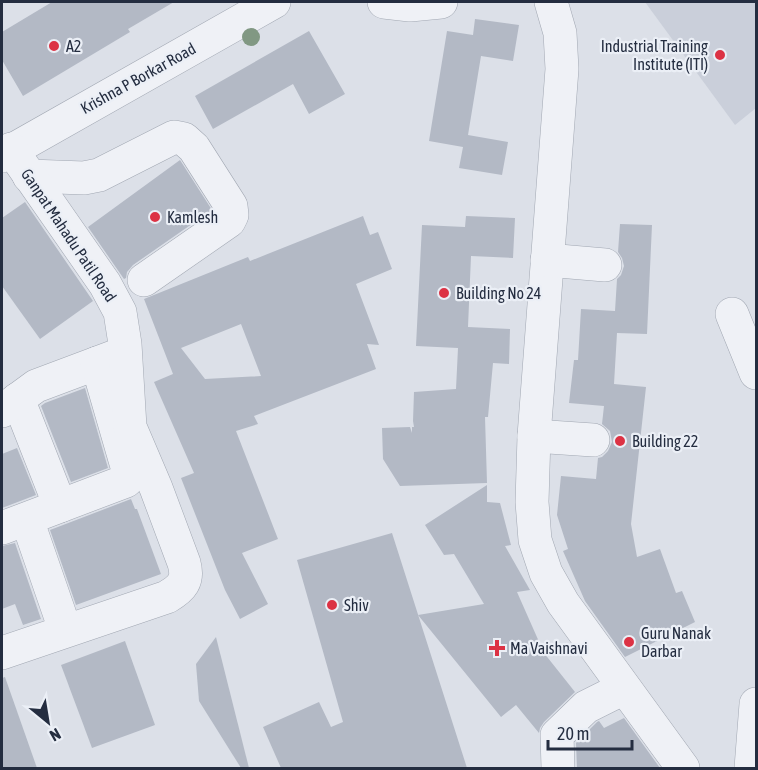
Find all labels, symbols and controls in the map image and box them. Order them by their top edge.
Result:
place label: A2 [66,37,81,55]
place label: Industrial Training Institute (ITI) [601,37,708,74]
marker: A2 [47,39,61,53]
street label: Krishna P Borkar Road [77,39,199,117]
marker: Industrial Training Institute (ITI) [713,48,727,62]
street label: Ganpat Mahadu Patil Road [17,165,120,306]
place label: Kamlesh [167,208,218,226]
marker: Kamlesh [148,210,162,224]
place label: Building No 24 [456,284,541,303]
marker: Building No 24 [437,286,451,300]
place label: Building 22 [632,432,698,451]
marker: Building 22 [613,434,627,448]
place label: Shiv [344,596,369,614]
marker: Shiv [325,598,339,612]
place label: Guru Nanak Darbar [641,624,711,660]
marker: Guru Nanak Darbar [622,635,636,649]
marker: Ma Vaishnavi [488,639,506,657]
place label: Ma Vaishnavi [510,639,588,657]
north arrow [18,692,78,752]
scale bar [548,713,632,751]
text: 20 m [557,723,589,744]
text: N [47,725,64,745]

